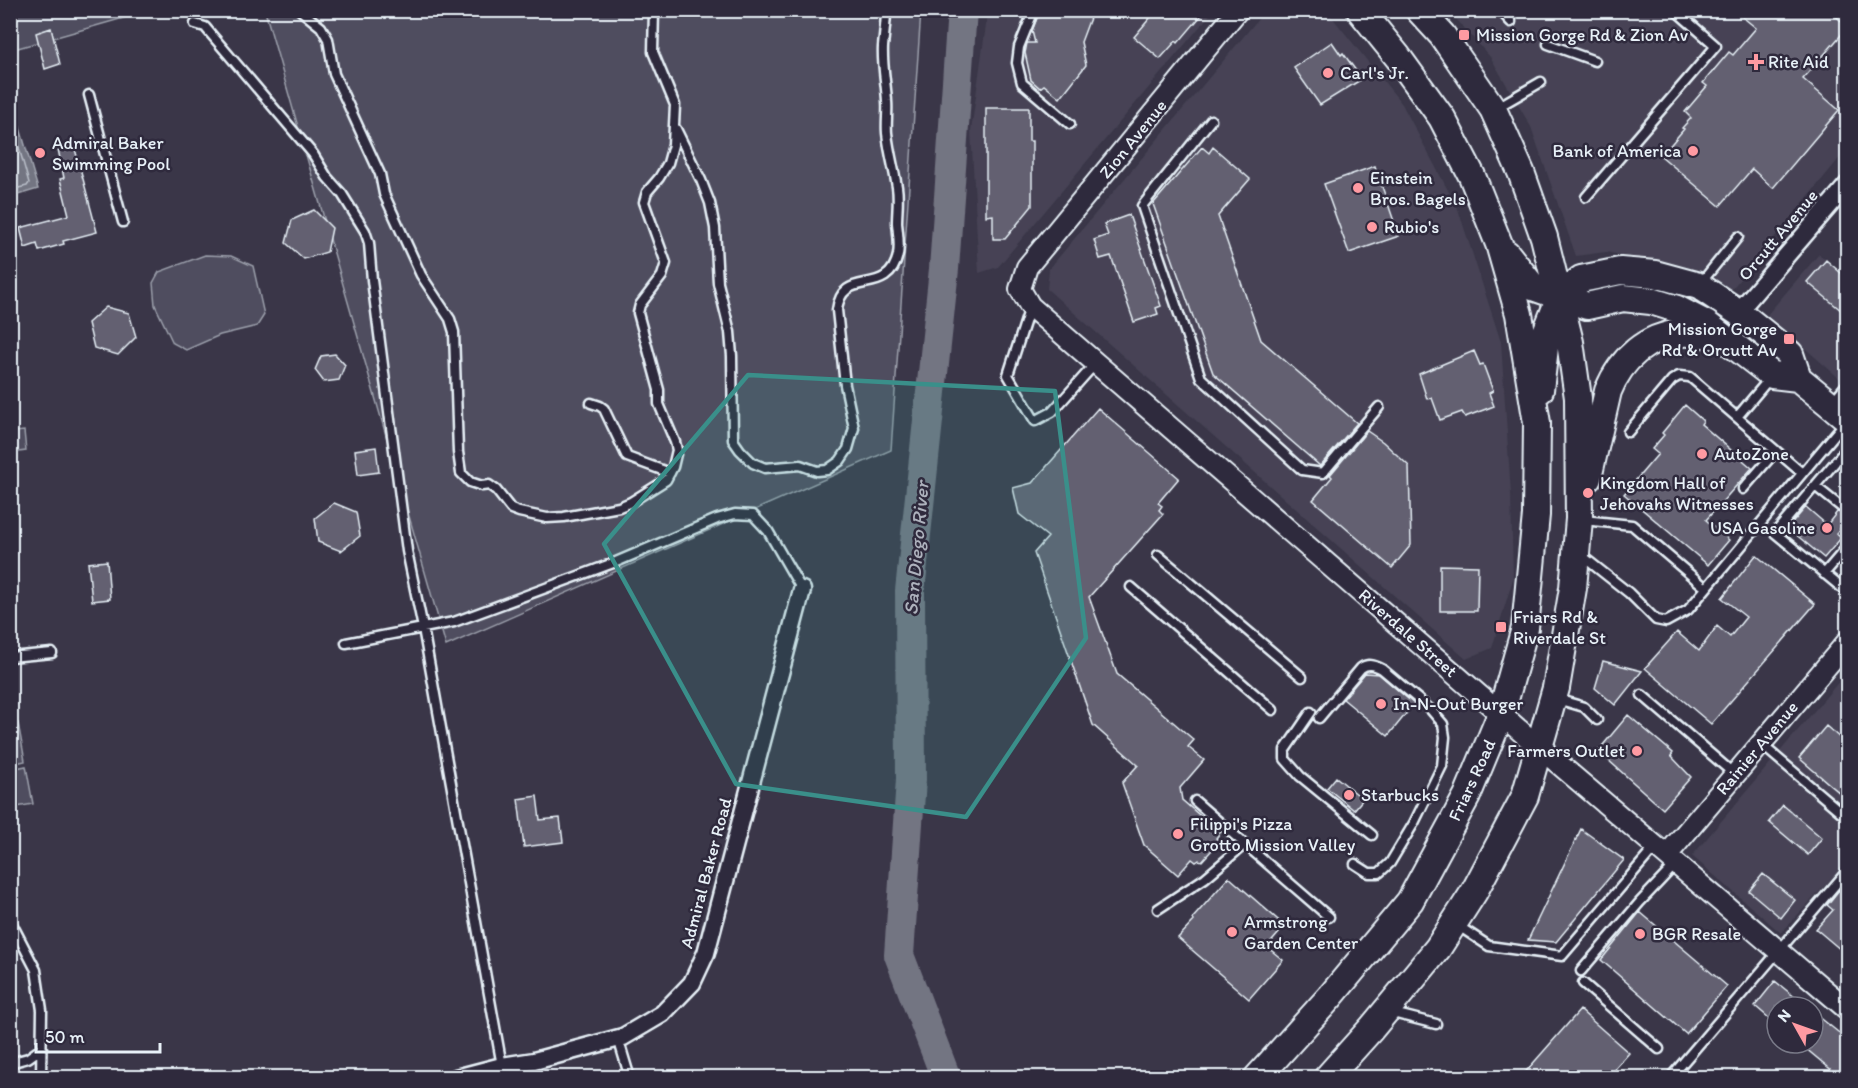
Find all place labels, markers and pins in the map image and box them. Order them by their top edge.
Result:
place label: Mission Gorge Rd & Zion Av [1476,24,1689,46]
marker: Mission Gorge Rd & Zion Av [1457,28,1471,42]
place label: Rite Aid [1768,51,1829,73]
marker: Rite Aid [1749,55,1763,69]
place label: Carl's Jr. [1340,62,1409,84]
marker: Carl's Jr. [1321,66,1335,80]
place label: Admiral Baker Swimming Pool [52,132,170,175]
place label: Bank of America [1553,140,1681,162]
marker: Bank of America [1686,144,1700,158]
marker: Admiral Baker Swimming Pool [33,146,47,160]
place label: Einstein Bros. Bagels [1370,167,1466,210]
marker: Einstein Bros. Bagels [1351,181,1365,195]
place label: Rubio's [1384,216,1439,238]
marker: Rubio's [1365,220,1379,234]
place label: Mission Gorge Rd & Orcutt Av [1662,318,1778,361]
marker: Mission Gorge Rd & Orcutt Av [1782,332,1796,346]
place label: AutoZone [1714,443,1789,465]
marker: AutoZone [1695,447,1709,461]
place label: Kingdom Hall of Jehovahs Witnesses [1600,472,1754,515]
marker: Kingdom Hall of Jehovahs Witnesses [1581,486,1595,500]
place label: USA Gasoline [1710,517,1815,539]
marker: USA Gasoline [1820,521,1834,535]
place label: Friars Rd & Riverdale St [1513,606,1606,649]
marker: Friars Rd & Riverdale St [1494,620,1508,634]
place label: In-N-Out Burger [1393,693,1523,715]
marker: In-N-Out Burger [1374,697,1388,711]
place label: Farmers Outlet [1507,740,1625,762]
marker: Farmers Outlet [1630,744,1644,758]
place label: Starbucks [1361,784,1439,806]
marker: Starbucks [1342,788,1356,802]
place label: Filippi's Pizza Grotto Mission Valley [1190,813,1356,856]
marker: Filippi's Pizza Grotto Mission Valley [1171,827,1185,841]
place label: Armstrong Garden Center [1244,911,1359,954]
place label: BGR Resale [1652,923,1741,945]
marker: Armstrong Garden Center [1225,925,1239,939]
marker: BGR Resale [1633,927,1647,941]

